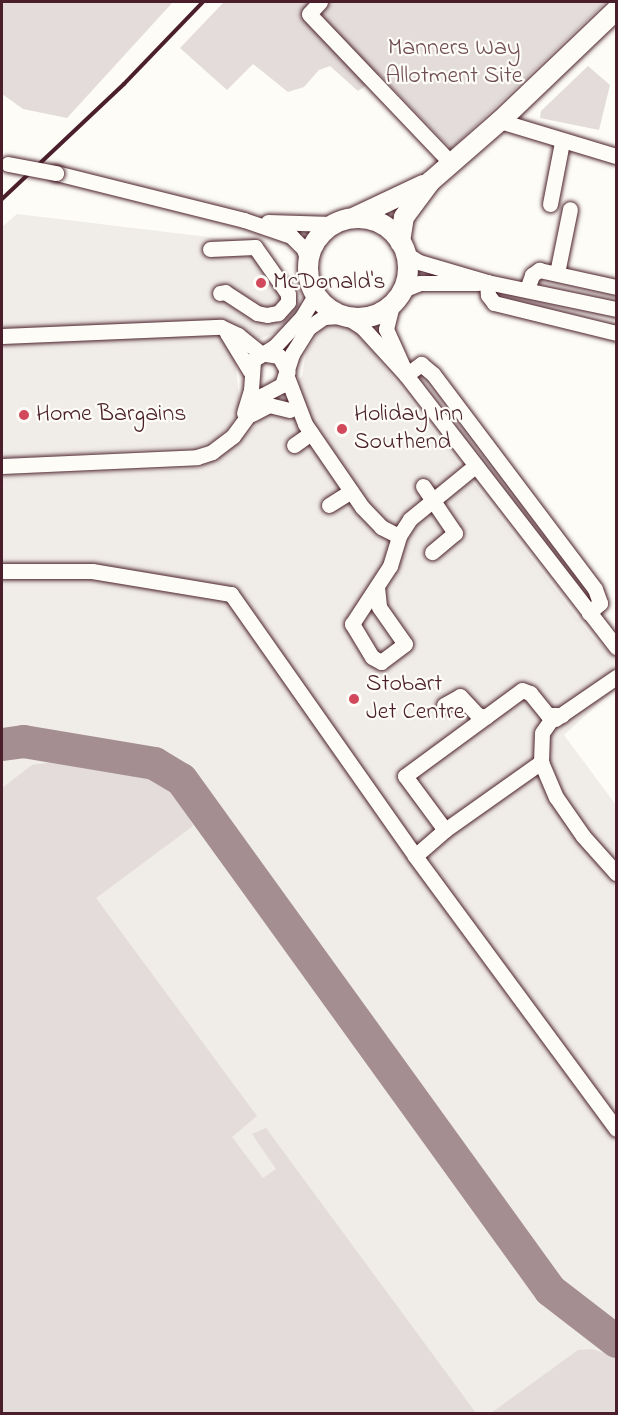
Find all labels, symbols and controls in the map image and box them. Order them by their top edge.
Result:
park label: Manners Way Allotment Site [385,35,523,91]
place label: McDonald's [273,269,385,297]
marker: McDonald's [254,276,268,290]
place label: Home Bargains [36,401,186,429]
place label: Holiday Inn Southend [354,401,463,457]
marker: Home Bargains [17,408,31,422]
marker: Holiday Inn Southend [335,422,349,436]
place label: Stobart Jet Centre [366,671,465,727]
marker: Stobart Jet Centre [347,692,361,706]

